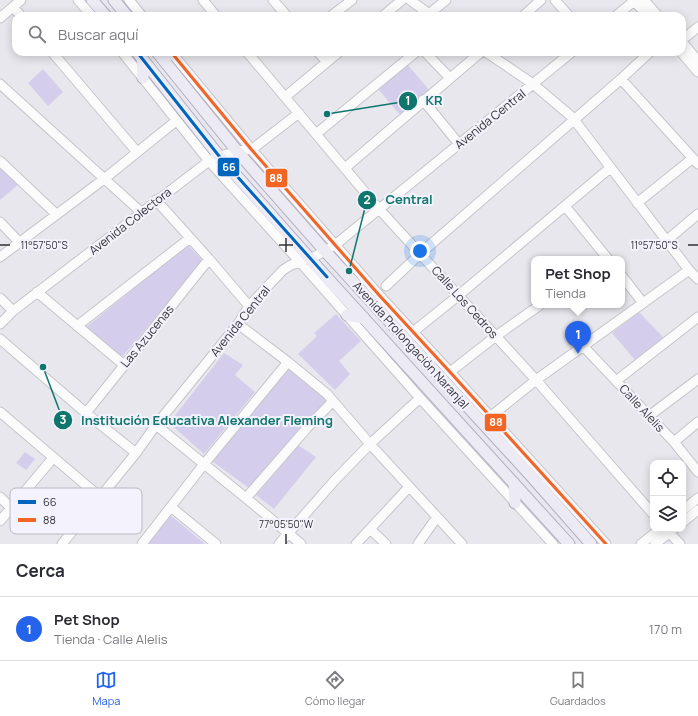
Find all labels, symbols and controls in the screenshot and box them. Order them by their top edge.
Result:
search box [12,12,686,56]
icon: search [26,23,48,45]
text: Buscar aquí [58,24,139,45]
street label: Avenida Central [451,85,529,153]
callout: KR [398,88,451,113]
text: KR [426,91,443,109]
text: 1 [405,92,411,109]
line badge: 66 [217,157,240,177]
text: 66 [222,159,236,174]
line badge: 88 [265,168,288,188]
text: 88 [269,170,283,185]
street label: Avenida Colectora [85,183,175,259]
callout: Central [357,187,440,212]
text: Central [385,190,433,208]
text: 2 [363,191,371,208]
text: 11°57'50"S [20,238,68,252]
text: 11°57'50"S [630,238,678,252]
your location [410,241,430,261]
popup [531,256,625,308]
street label: Calle Los Cedros [428,262,502,342]
text: Pet Shop [545,263,611,284]
street label: Avenida Prolongación Naranjal [349,277,473,413]
street label: Avenida Central [206,282,274,360]
text: Tienda [545,284,586,302]
street label: Las Azucenas [116,301,178,371]
pin: 1 [565,321,591,354]
street label: Calle Alelis [615,380,669,436]
callout: Institución Educativa Alexander Fleming [53,407,341,432]
text: 3 [60,411,67,428]
text: Institución Educativa Alexander Fleming [81,411,333,429]
line badge: 88 [484,413,507,432]
text: 88 [489,414,503,429]
map controls [650,460,686,532]
button: locate [650,460,686,496]
legend [10,488,142,534]
text: 66 [43,494,57,509]
button: layers [650,496,686,532]
text: 88 [43,512,56,527]
text: 77°05'50"W [259,517,314,531]
text: Cerca [16,559,65,582]
text: Pet Shop [54,609,120,630]
text: 1 [26,620,32,638]
text: 170 m [649,620,682,638]
text: Tienda · Calle Alelis [54,630,168,648]
tab: Mapa [92,669,120,708]
tab: Cómo llegar [305,669,365,708]
tab: Guardados [550,669,606,708]

